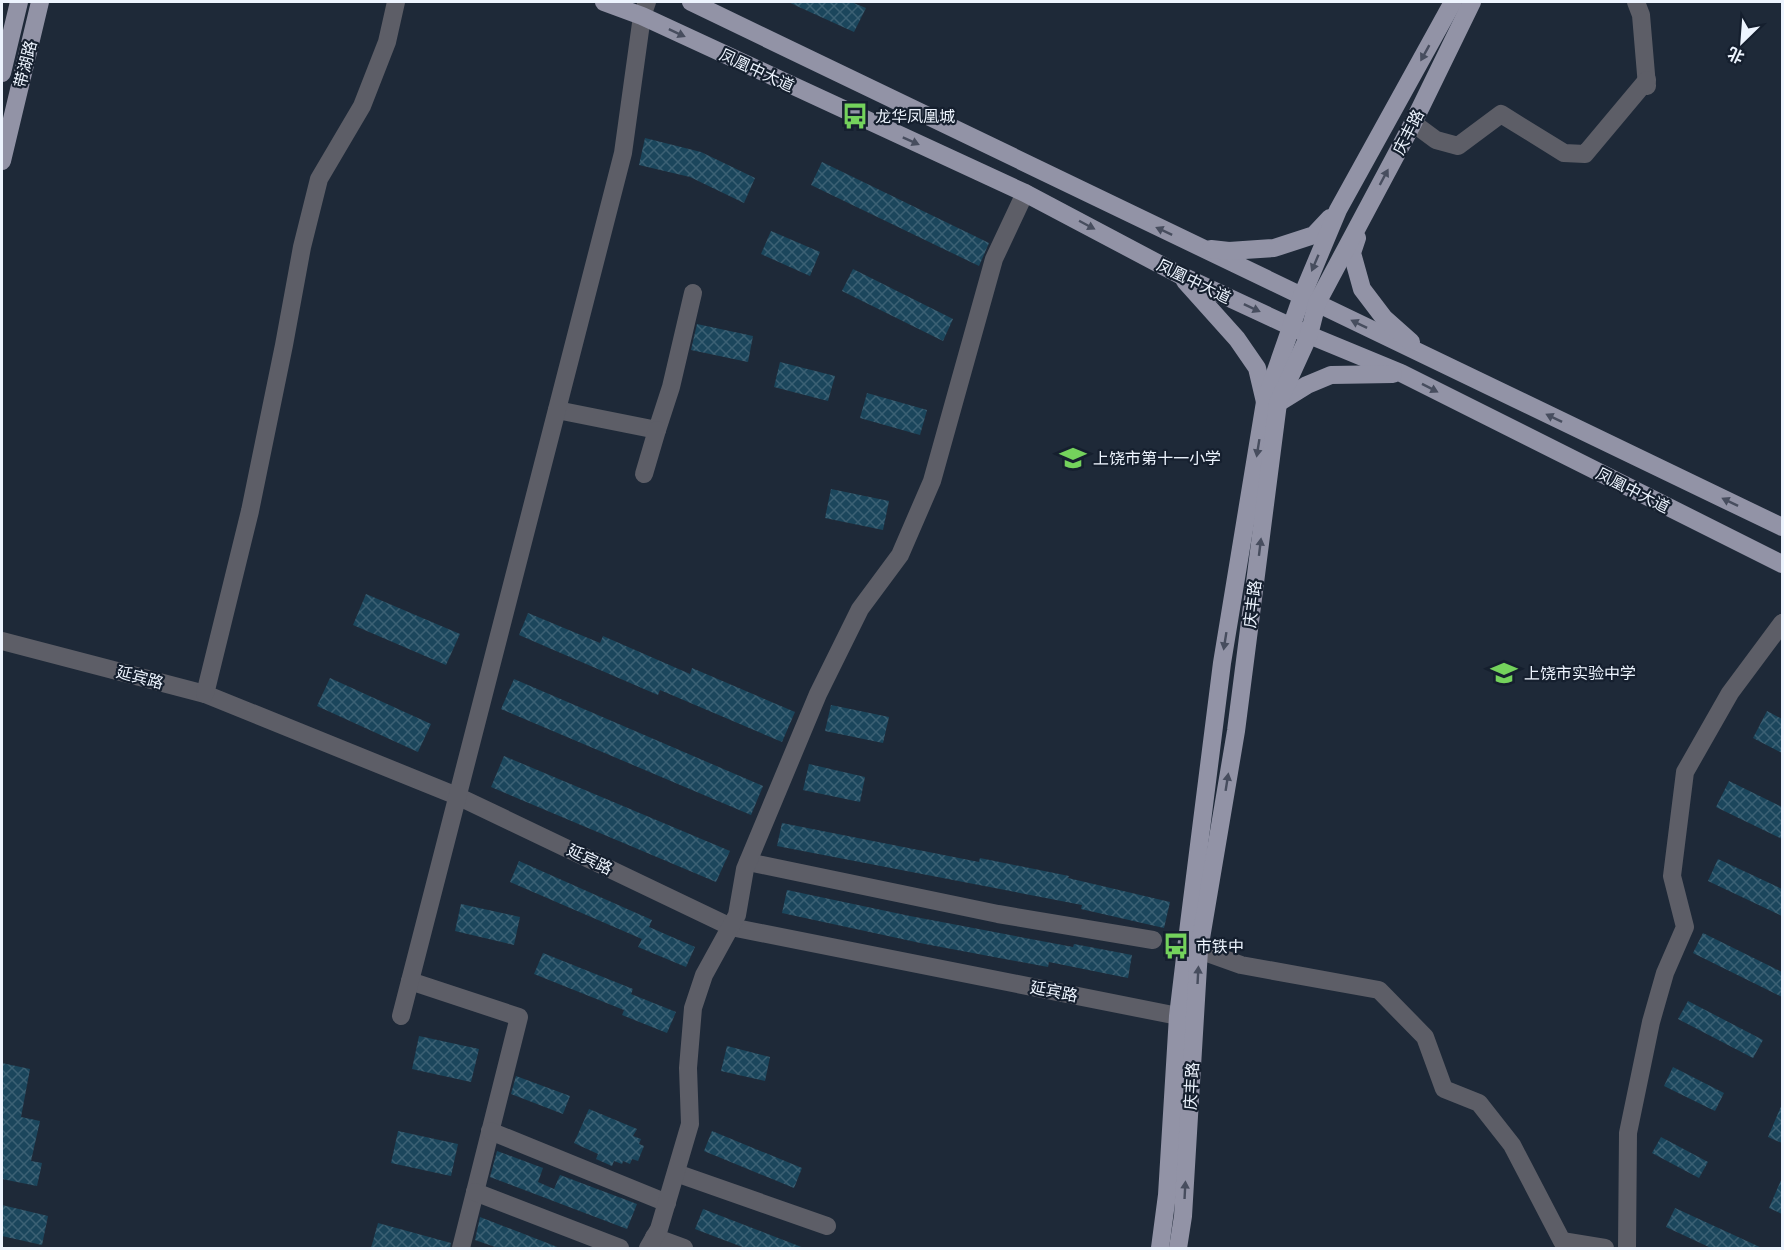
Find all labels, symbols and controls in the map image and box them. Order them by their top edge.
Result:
north arrow [1712,12,1772,72]
one-way arrow [668,28,685,37]
street label: 带湖路 [9,38,41,90]
text: 北 [1724,42,1748,69]
street label: 凤凰中大道 [716,43,798,97]
one-way arrow [1419,45,1430,61]
bus stop icon: 龙华凤凰城 [840,101,870,131]
place label: 龙华凤凰城 [875,105,955,127]
street label: 庆丰路 [1387,106,1429,158]
one-way arrow [903,136,921,146]
one-way arrow [1379,169,1389,186]
one-way arrow [1078,220,1095,230]
one-way arrow [1156,227,1173,236]
street label: 凤凰中大道 [1153,254,1235,308]
one-way arrow [1310,254,1320,272]
one-way arrow [1244,304,1261,313]
one-way arrow [1351,319,1368,328]
one-way arrow [1422,383,1439,393]
one-way arrow [1545,413,1562,422]
one-way arrow [1253,439,1262,458]
school or university icon: 上饶市第十一小学 [1058,443,1088,473]
place label: 上饶市第十一小学 [1093,447,1221,469]
street label: 凤凰中大道 [1592,462,1674,518]
one-way arrow [1721,497,1738,507]
one-way arrow [1255,538,1264,557]
street label: 庆丰路 [1238,579,1266,629]
one-way arrow [1221,631,1230,650]
school or university icon: 上饶市实验中学 [1489,658,1519,688]
street label: 延宾路 [114,660,166,694]
place label: 上饶市实验中学 [1524,662,1636,684]
one-way arrow [1223,773,1232,792]
street label: 延宾路 [564,839,616,879]
bus stop icon: 市铁中 [1161,931,1191,961]
place label: 市铁中 [1196,935,1244,957]
one-way arrow [1193,965,1202,984]
street label: 延宾路 [1028,976,1080,1006]
street label: 庆丰路 [1179,1061,1203,1111]
one-way arrow [1180,1181,1189,1200]

